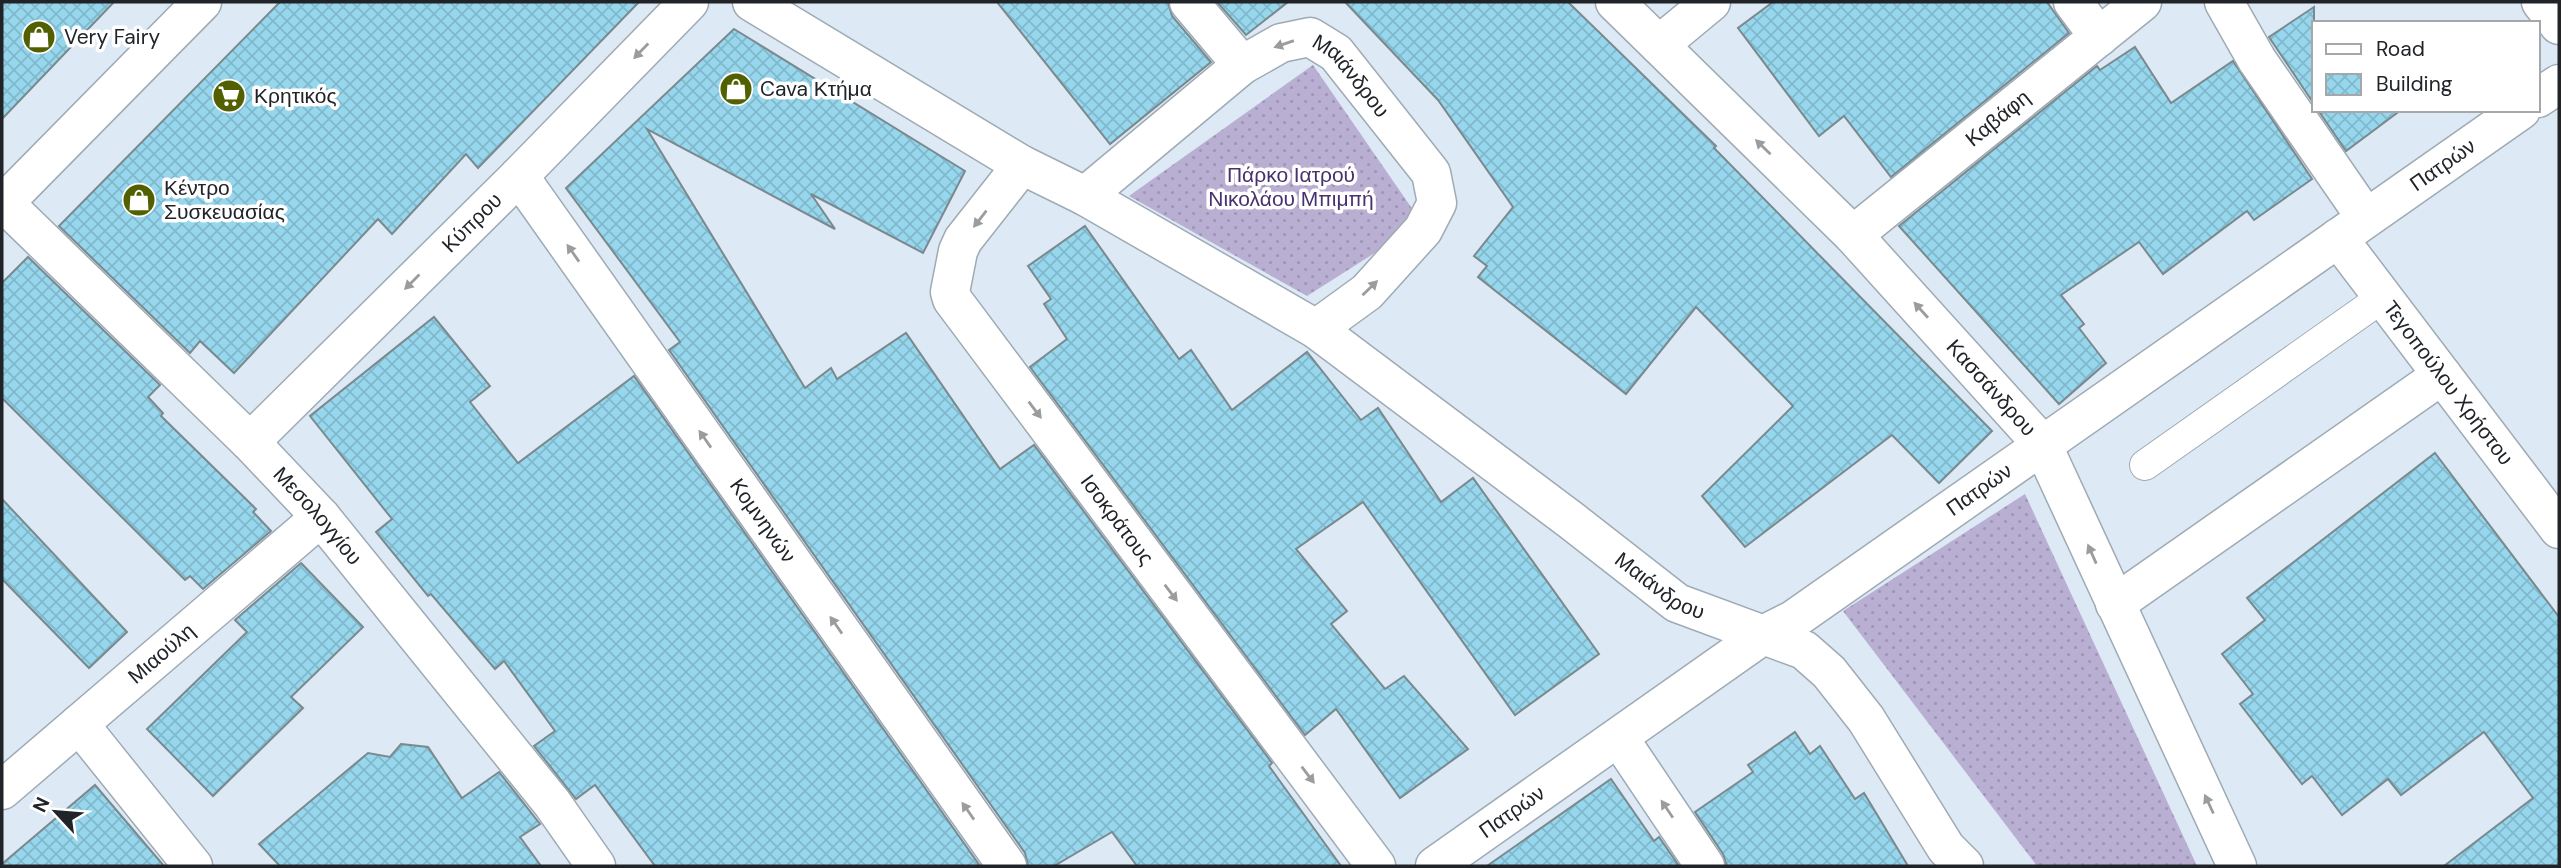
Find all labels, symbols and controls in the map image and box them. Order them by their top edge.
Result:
shop icon: Very Fairy [20,18,58,56]
legend [2312,21,2540,112]
place label: Very Fairy [64,23,160,51]
street label: Μαιάνδρου [1307,28,1396,123]
text: Road [2376,35,2425,63]
one-way arrow [1273,39,1294,50]
one-way arrow [633,42,650,59]
shop icon: Cava Κτήμα [717,70,755,108]
text: Building [2376,70,2453,98]
place label: Cava Κτήμα [760,75,872,103]
supermarket icon: Κρητικός [210,77,248,115]
place label: Κρητικός [254,82,337,110]
street label: Καβάφη [1960,84,2036,153]
street label: Πατρών [2404,132,2481,198]
one-way arrow [1755,139,1772,155]
park label: Πάρκο Ιατρού Νικολάου Μπιμπή [1208,161,1374,213]
place label: Κέντρο Συσκευασίας [164,174,285,226]
shop icon: Κέντρο Συσκευασίας [120,181,158,219]
street label: Κύπρου [436,187,508,259]
one-way arrow [973,210,988,227]
one-way arrow [566,244,580,262]
one-way arrow [404,273,421,289]
one-way arrow [1361,279,1378,296]
street label: Τεγοπούλου Χρήστου [2377,295,2520,471]
one-way arrow [1914,302,1930,319]
street label: Κασσάνδρου [1940,333,2042,442]
one-way arrow [1028,401,1042,420]
one-way arrow [698,430,712,448]
street label: Πατρών [1941,457,2018,522]
street label: Μεσολογγίου [267,461,368,571]
street label: Ισοκράτους [1074,469,1160,571]
street label: Κομνηνών [723,473,802,568]
one-way arrow [2086,543,2097,564]
street label: Μαιάνδρου [1609,546,1709,626]
one-way arrow [1164,583,1179,601]
one-way arrow [829,616,843,634]
street label: Μιαούλη [122,617,201,690]
one-way arrow [1300,766,1314,784]
north arrow [21,777,91,847]
street label: Πατρών [1473,779,1550,845]
text: N [27,793,55,816]
one-way arrow [2203,794,2214,814]
one-way arrow [1661,800,1674,819]
one-way arrow [961,802,975,820]

